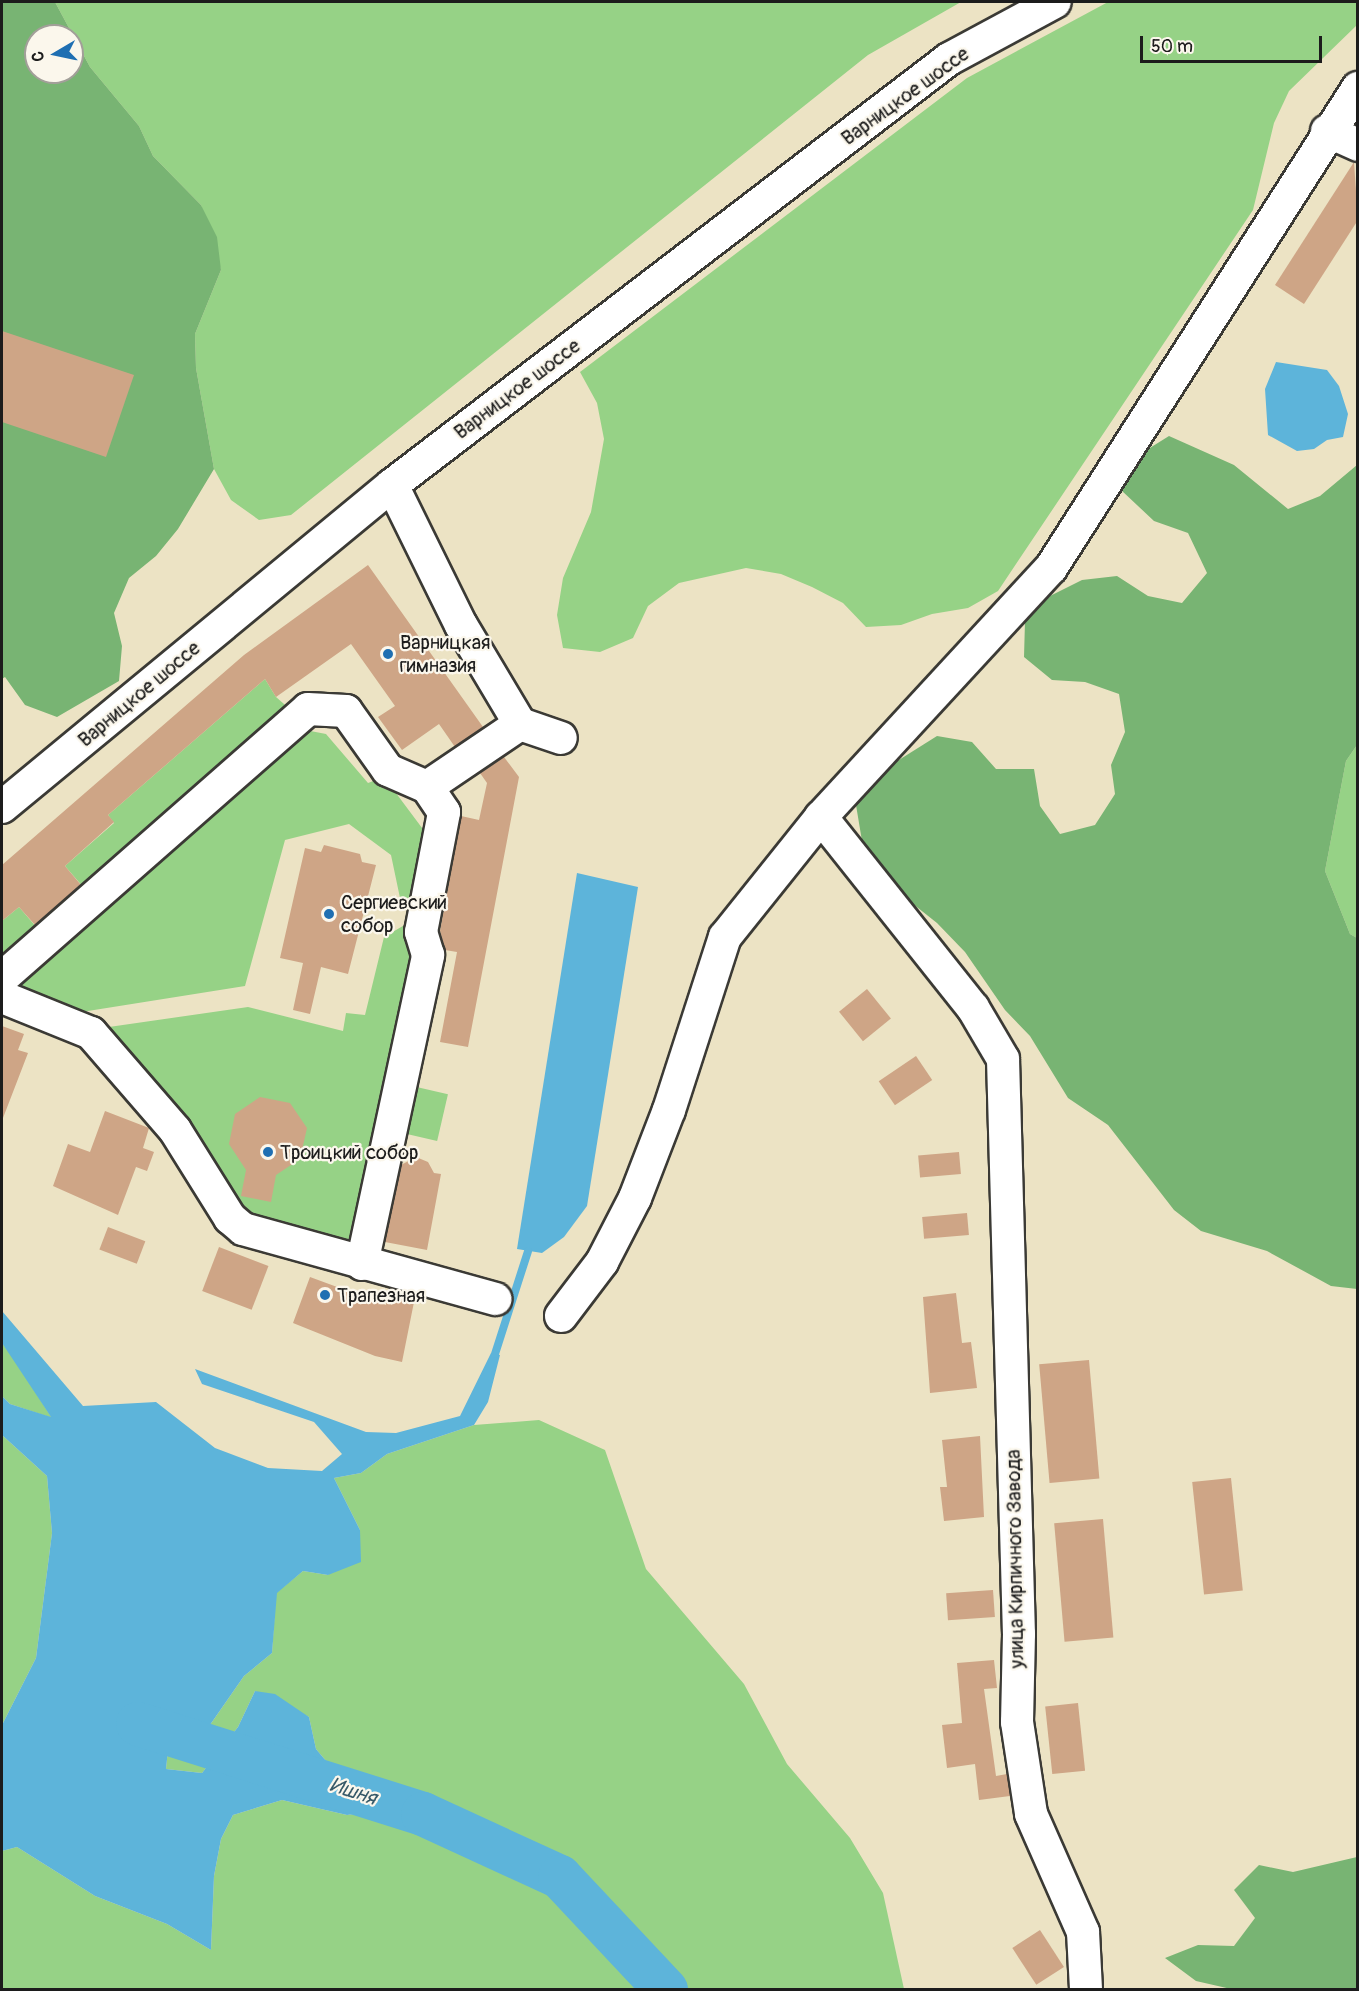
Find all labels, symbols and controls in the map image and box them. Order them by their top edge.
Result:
north arrow [24,24,84,84]
scale bar [1143,24,1324,62]
text: 50 m [1151,35,1193,58]
street label: Варницкое шоссе [837,42,973,150]
text: С [28,50,49,63]
street label: Варницкое шоссе [449,334,585,444]
place label: Варницкая гимназия [400,630,490,677]
street label: Варницкое шоссе [73,636,205,752]
marker: Варницкая гимназия [381,647,395,661]
place label: Сергиевский собор [341,891,447,938]
marker: Сергиевский собор [322,907,336,921]
place label: Троицкий собор [280,1140,418,1164]
marker: Троицкий собор [261,1145,275,1159]
place label: Трапезная [337,1283,425,1307]
marker: Трапезная [318,1288,332,1302]
street label: улица Кирпичного Завода [1001,1449,1029,1669]
water label: Ишня [326,1773,380,1811]

